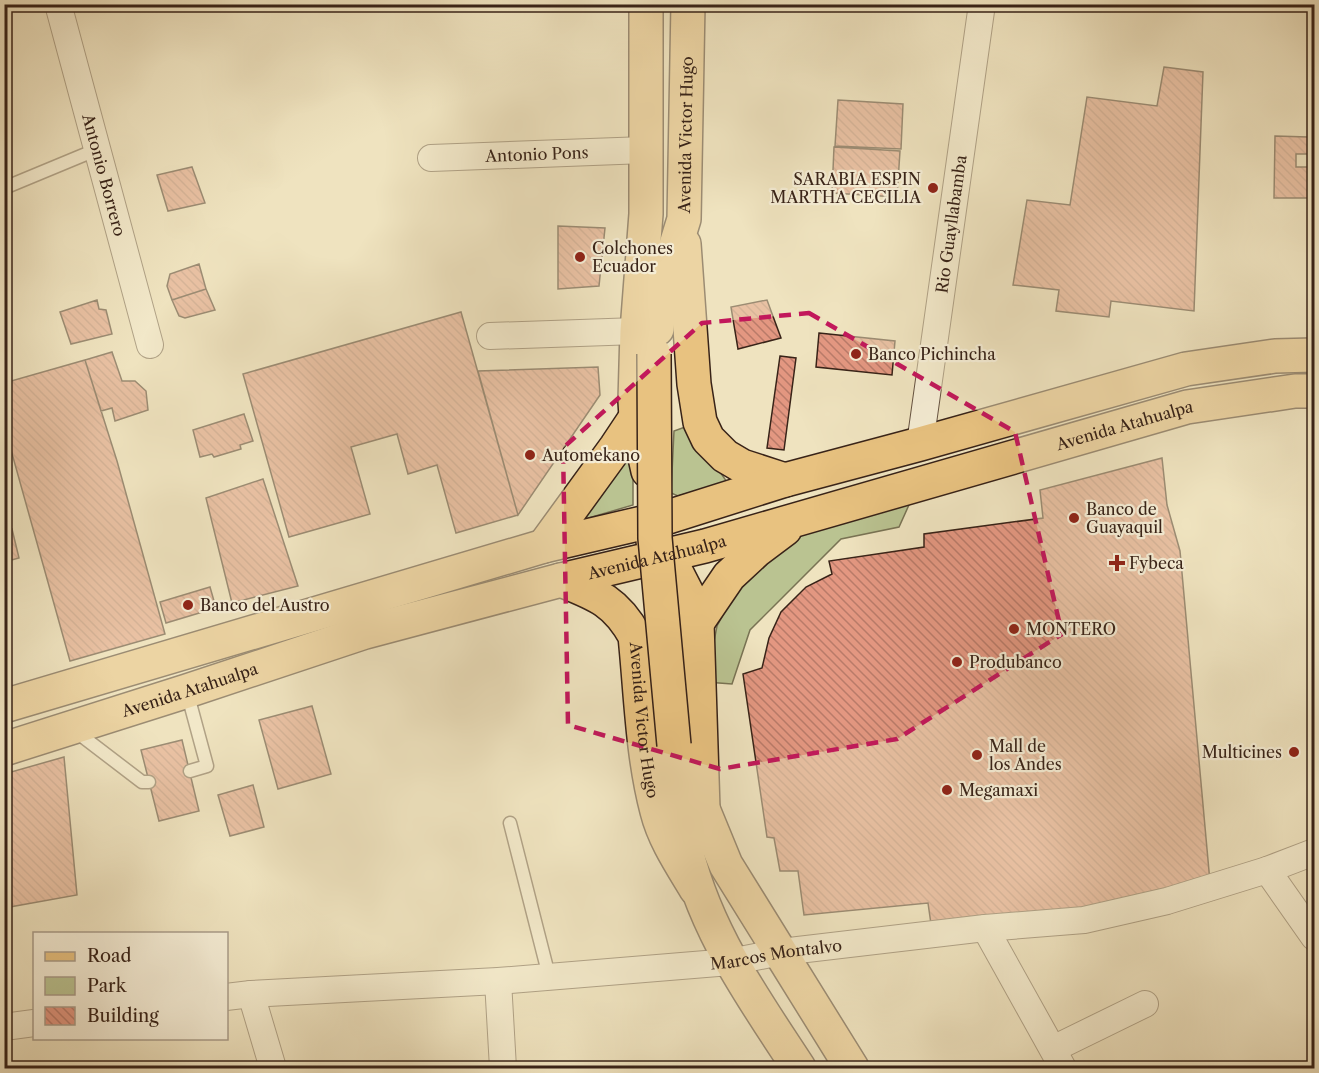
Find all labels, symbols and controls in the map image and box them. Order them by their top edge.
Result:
street label: Avenida Victor Hugo [674,56,697,214]
street label: Antonio Borrero [78,111,130,238]
street label: Antonio Pons [484,142,589,166]
street label: Rio Guayllabamba [931,153,971,295]
place label: SARABIA ESPIN MARTHA CECILIA [770,169,922,207]
marker: SARABIA ESPIN MARTHA CECILIA [926,181,940,195]
place label: Colchones Ecuador [592,238,673,276]
marker: Colchones Ecuador [573,250,587,264]
place label: Banco Pichincha [868,344,996,364]
marker: Banco Pichincha [849,347,863,361]
street label: Avenida Atahualpa [1053,396,1195,455]
place label: Automekano [541,445,640,465]
marker: Automekano [523,448,537,462]
place label: Banco de Guayaquil [1086,499,1163,537]
marker: Banco de Guayaquil [1067,511,1081,525]
street label: Avenida Atahualpa [585,530,729,584]
place label: Fybeca [1129,553,1184,573]
marker: Fybeca [1110,556,1124,570]
place label: Banco del Austro [200,595,330,615]
marker: Banco del Austro [181,598,195,612]
place label: MONTERO [1026,619,1116,639]
marker: MONTERO [1007,622,1021,636]
street label: Avenida Victor Hugo [626,640,664,800]
place label: Produbanco [969,652,1062,672]
marker: Produbanco [950,655,964,669]
street label: Avenida Atahualpa [118,658,261,721]
place label: Mall de los Andes [989,736,1062,774]
place label: Multicines [1202,742,1282,762]
marker: Multicines [1287,745,1301,759]
marker: Mall de los Andes [970,748,984,762]
place label: Megamaxi [959,780,1038,800]
marker: Megamaxi [940,783,954,797]
legend [33,932,228,1040]
street label: Marcos Montalvo [710,935,843,974]
text: Road [87,945,132,967]
text: Park [87,975,128,997]
text: Building [87,1005,159,1027]

